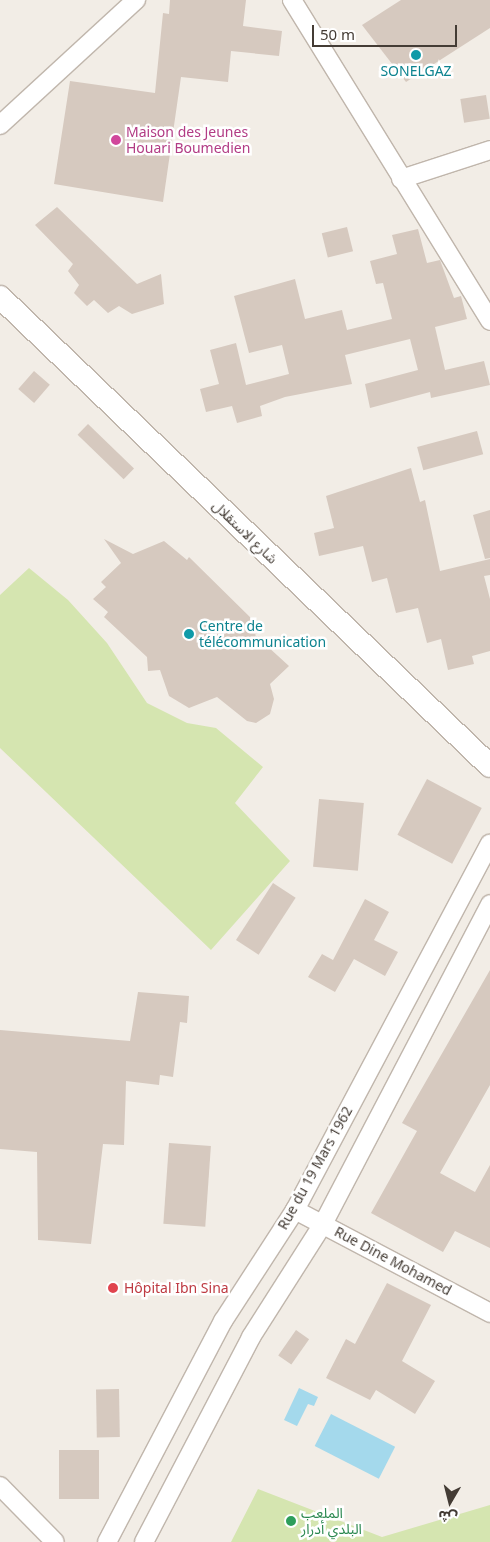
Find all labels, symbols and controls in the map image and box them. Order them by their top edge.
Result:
scale bar [315,15,460,47]
text: 50 m [320,24,355,44]
marker: SONELGAZ [410,49,422,61]
place label: SONELGAZ [380,63,452,79]
place label: Maison des Jeunes Houari Boumedien [126,124,250,156]
marker: Maison des Jeunes Houari Boumedien [110,134,122,146]
street label: شارع الاستقلال [209,497,281,567]
place label: Centre de télécommunication [199,618,326,650]
marker: Centre de télécommunication [183,628,195,640]
street label: Rue du 19 Mars 1962 [274,1104,356,1232]
street label: Rue Dine Mohamed [332,1223,454,1299]
place label: Hôpital Ibn Sina [124,1280,229,1296]
marker: Hôpital Ibn Sina [106,1281,120,1295]
north arrow [425,1477,475,1527]
place label: الملعب البلدي أدرار [301,1505,362,1538]
text: ش [437,1507,459,1528]
marker: الملعب البلدي أدرار [285,1515,297,1527]

